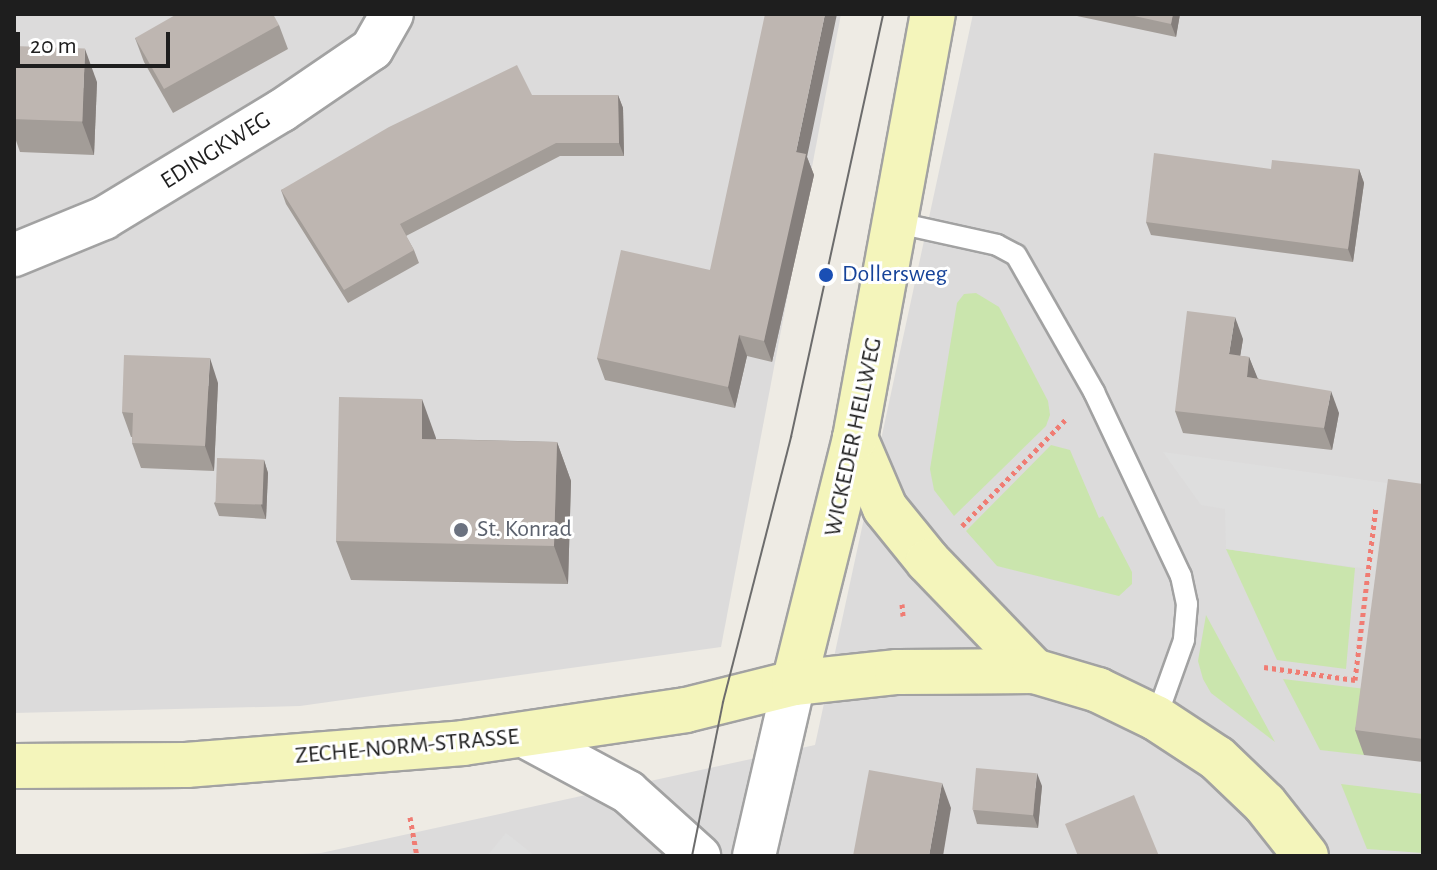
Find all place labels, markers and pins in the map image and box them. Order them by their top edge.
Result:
place label: Dollersweg [842,261,947,289]
marker: Dollersweg [817,266,835,284]
place label: St. Konrad [477,516,572,544]
marker: St. Konrad [452,521,470,539]

